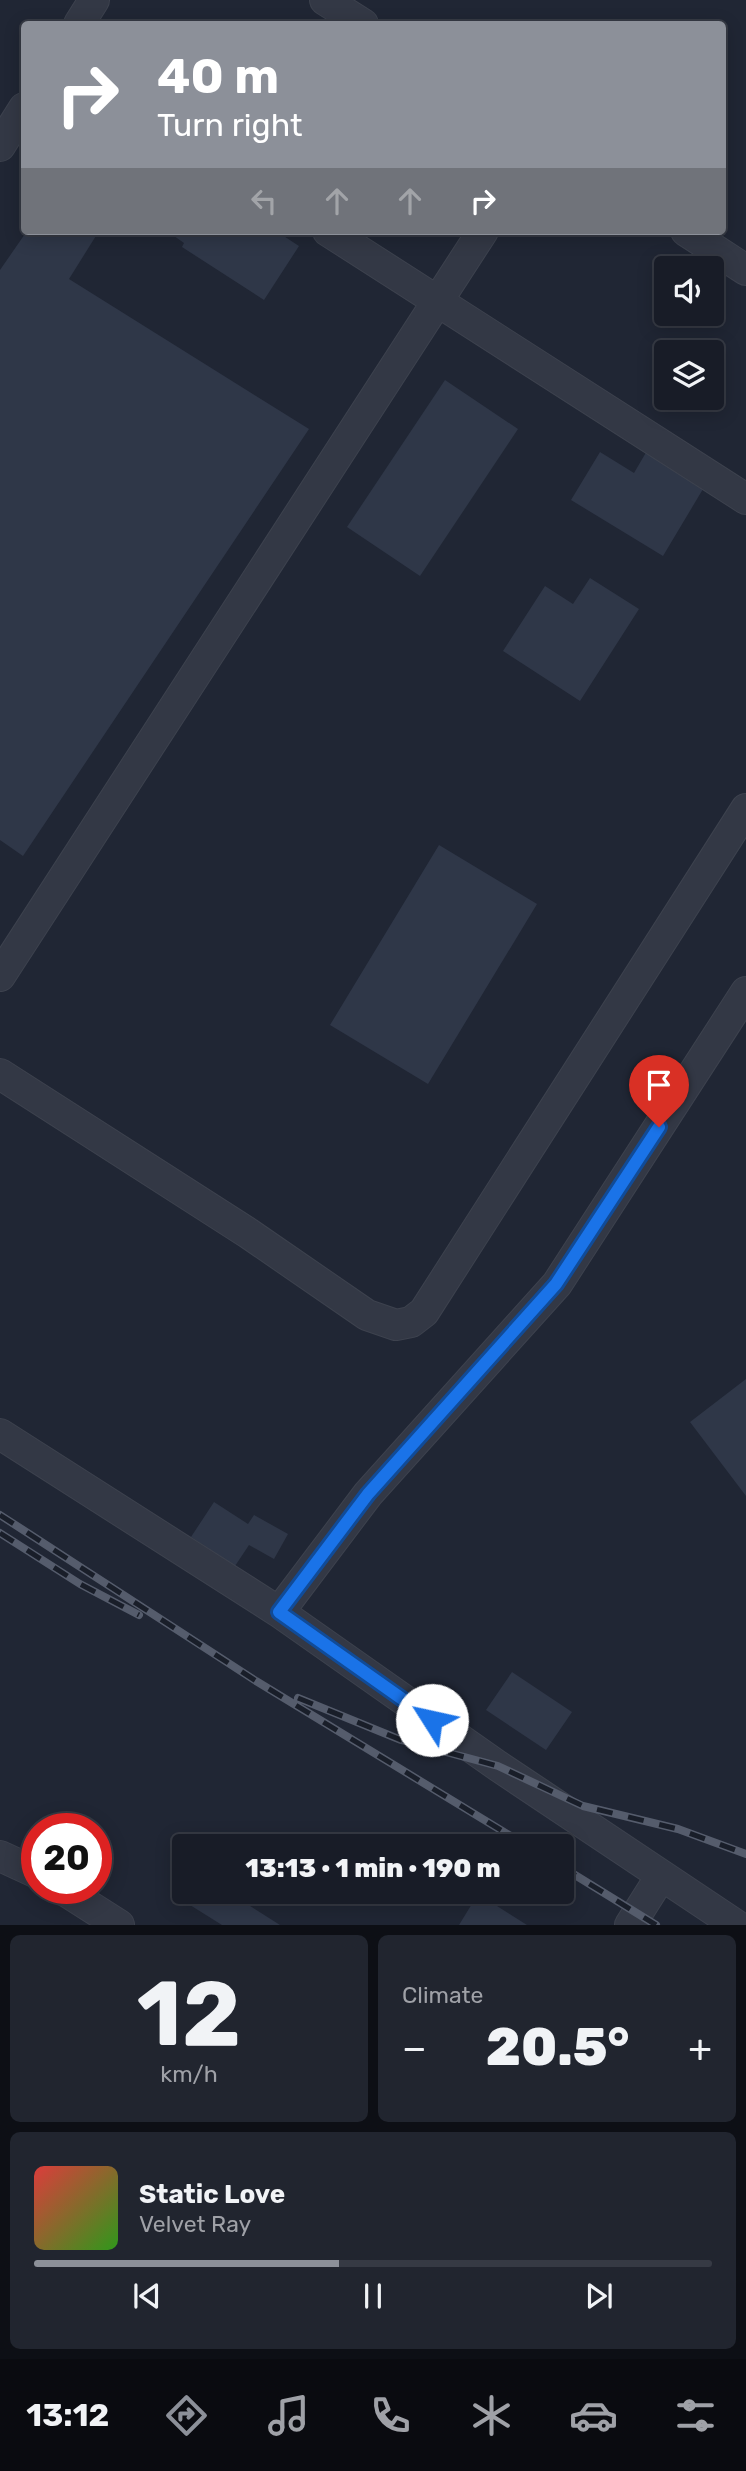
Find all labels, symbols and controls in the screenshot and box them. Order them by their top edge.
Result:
text: 40 m [157,47,279,105]
icon: right [42,49,133,140]
text: Turn right [157,106,302,144]
icon: left [245,182,283,220]
icon: ahead [318,182,356,220]
icon: ahead [391,182,429,220]
icon: right [464,182,502,220]
map controls [654,256,724,410]
button: sound [654,256,724,326]
button: layers [654,340,724,410]
pin [629,1055,689,1127]
icon: arrive [640,1066,678,1104]
position arrow [395,1683,469,1757]
speed limit sign: 20 [21,1813,112,1904]
text: 13:13 · 1 min · 190 m [245,1853,501,1884]
text: 12 [137,1960,241,2068]
text: Climate [402,1981,483,2009]
text: 20.5° [486,2016,629,2078]
text: − [402,2025,427,2071]
text: + [688,2025,712,2071]
text: km/h [160,2060,218,2088]
text: Static Love [139,2179,285,2210]
text: Velvet Ray [139,2210,251,2238]
icon: previous [128,2277,166,2315]
icon: pause [354,2277,392,2315]
icon: next [580,2277,618,2315]
icon: directions [162,2391,211,2440]
icon: music [264,2391,313,2440]
icon: phone [366,2391,415,2440]
icon: climate [467,2391,516,2440]
icon: car [569,2391,618,2440]
icon: filters [671,2391,720,2440]
text: 13:12 [26,2396,109,2434]

